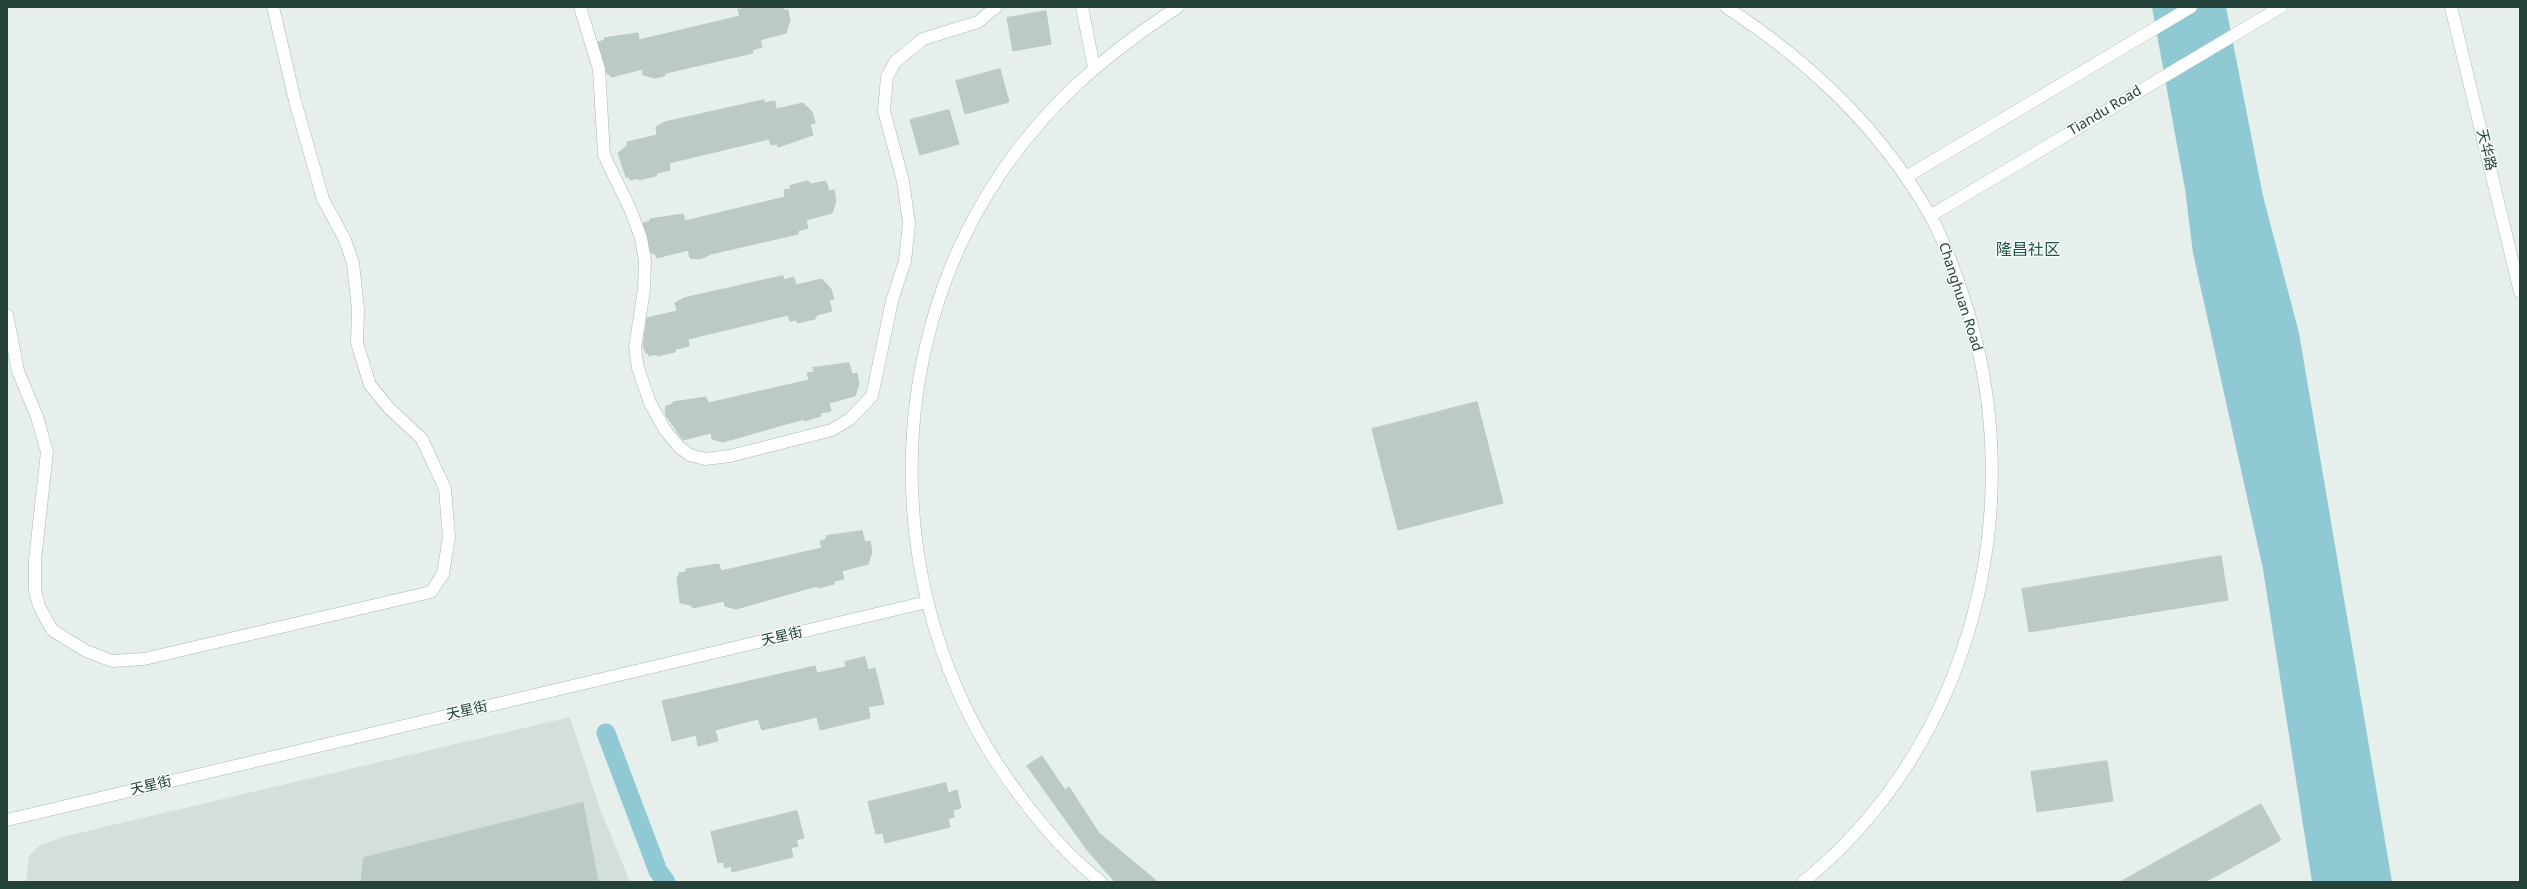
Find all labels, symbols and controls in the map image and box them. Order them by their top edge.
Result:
street label: Tiandu Road [2065,83,2145,139]
street label: 天华路 [2473,128,2499,172]
street label: Changhuan Road [1934,240,1986,354]
district label: 隆昌社区 [1996,240,2060,260]
street label: 天星街 [760,624,804,650]
street label: 天星街 [445,698,489,724]
street label: 天星街 [129,773,173,799]

